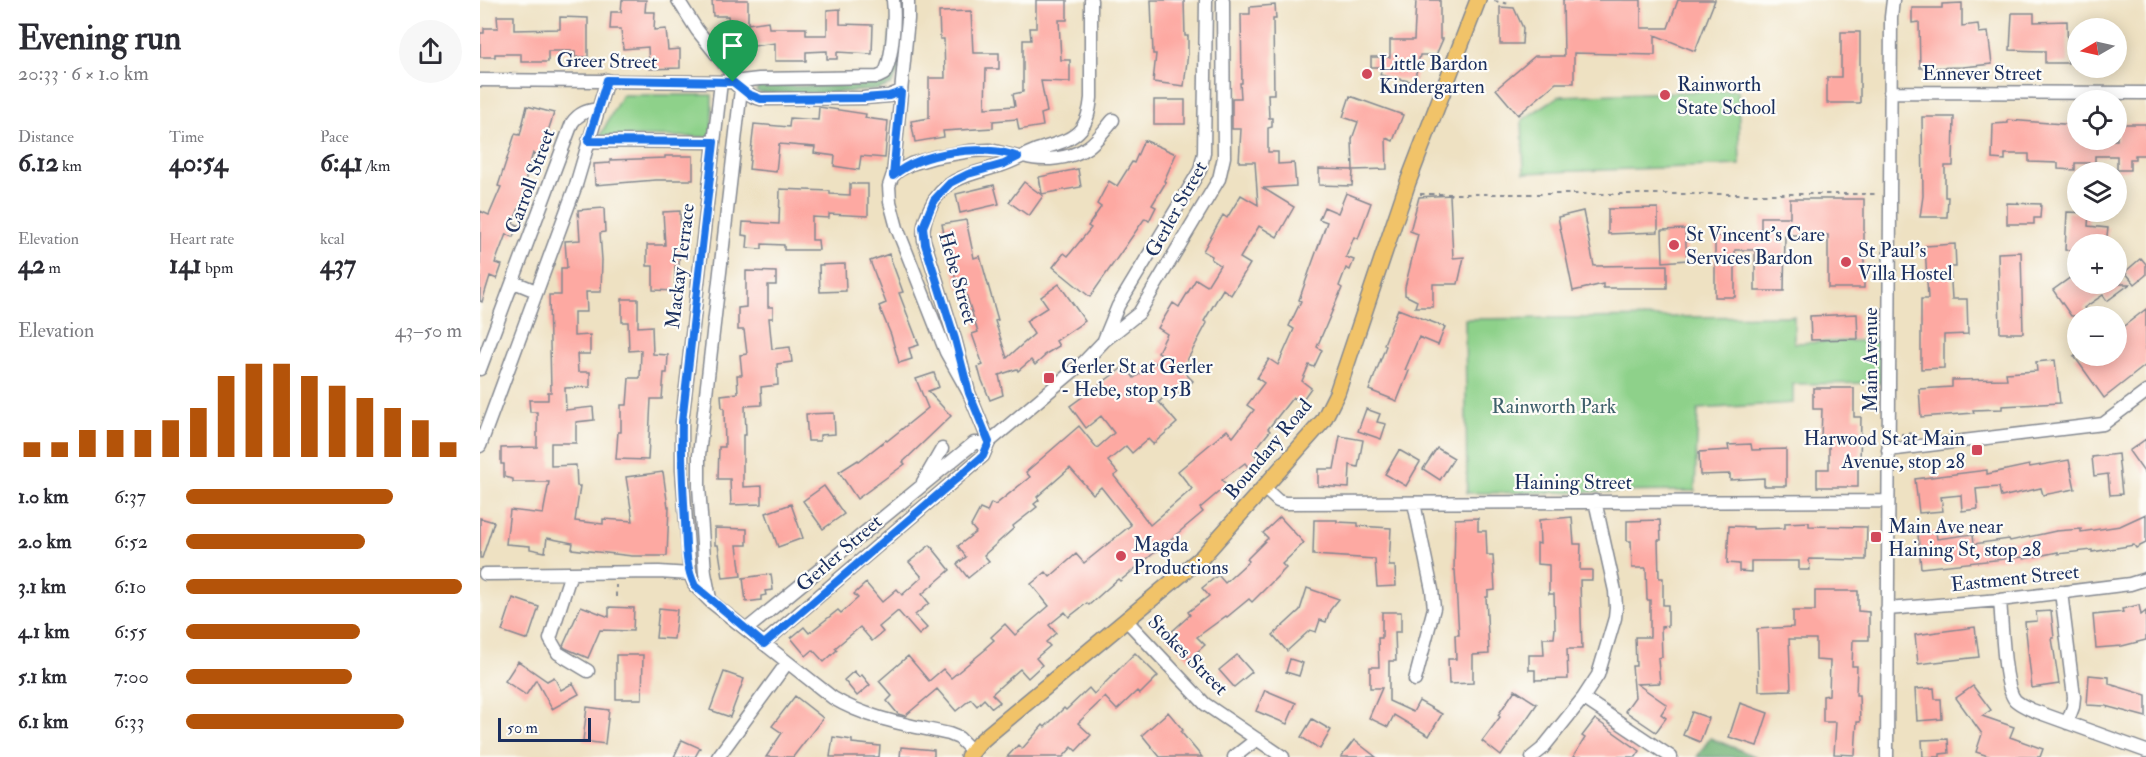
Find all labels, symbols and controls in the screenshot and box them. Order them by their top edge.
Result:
text: Evening run [18,18,181,59]
north arrow [2067,18,2127,78]
map controls [2067,18,2127,366]
button: share [399,20,462,83]
pin [707,20,758,82]
icon: arrive [716,29,749,62]
street label: Greer Street [556,48,658,74]
place label: Little Bardon Kindergarten [1379,51,1488,99]
text: 20:33 · 6 × 1.0 km [18,61,149,86]
street label: Ennever Street [1922,61,2043,86]
marker: Little Bardon Kindergarten [1360,67,1374,81]
place label: Rainworth State School [1677,72,1776,120]
marker: Rainworth State School [1658,88,1672,102]
button: locate [2067,90,2127,150]
street label: Carroll Street [499,125,561,237]
text: Distance [18,127,74,147]
text: Time [169,127,204,147]
text: Pace [320,127,349,147]
text: 6.12 [18,147,59,179]
text: 40:54 [169,147,228,179]
text: 6:41 [320,147,363,179]
text: km [59,156,82,176]
text: /km [363,156,390,176]
street label: Gerler Street [1139,156,1213,261]
button: layers [2067,162,2127,222]
street label: Mackay Terrace [660,202,700,330]
place label: St Vincent's Care Services Bardon [1686,222,1825,270]
text: Elevation [18,229,79,249]
text: Heart rate [169,229,234,249]
text: kcal [320,229,345,249]
street label: Hebe Street [933,229,983,328]
button: + [2067,234,2127,294]
marker: St Vincent's Care Services Bardon [1667,238,1681,252]
place label: St Paul's Villa Hostel [1858,238,1953,286]
text: 42 [18,249,45,281]
text: 141 [169,249,202,281]
text: 437 [320,249,356,281]
marker: St Paul's Villa Hostel [1839,255,1853,269]
text: m [45,258,61,278]
text: bpm [202,258,233,278]
button: − [2067,306,2127,366]
street label: Main Avenue [1858,307,1883,413]
text: Elevation [18,318,94,343]
text: 43–50 m [395,318,462,343]
place label: Gerler St at Gerler - Hebe, stop 15B [1061,354,1213,403]
marker: Gerler St at Gerler - Hebe, stop 15B [1042,371,1056,385]
street label: Boundary Road [1219,393,1317,504]
park label: Rainworth Park [1492,394,1617,419]
place label: Harwood St at Main Avenue, stop 28 [1804,426,1965,475]
marker: Harwood St at Main Avenue, stop 28 [1970,443,1984,457]
street label: Haining Street [1514,470,1633,495]
text: 1.0 km [18,484,69,509]
text: 6:37 [114,484,146,509]
street label: Gerler Street [791,509,888,597]
place label: Main Ave near Haining St, stop 28 [1888,514,2041,563]
text: 2.0 km [18,529,72,554]
text: 6:52 [114,529,148,554]
marker: Main Ave near Haining St, stop 28 [1869,530,1883,544]
place label: Magda Productions [1133,532,1228,580]
marker: Magda Productions [1114,549,1128,563]
street label: Eastment Street [1950,559,2081,597]
text: 3.1 km [18,574,66,599]
text: 6:10 [114,574,146,599]
street label: Stokes Street [1142,609,1234,701]
text: 4.1 km [18,619,69,644]
text: 6:55 [114,619,147,644]
text: 5.1 km [18,664,67,689]
text: 7:00 [114,664,149,689]
text: 6.1 km [18,709,68,734]
text: 6:33 [114,709,144,734]
scale bar [498,715,591,742]
text: 50 m [507,718,538,738]

